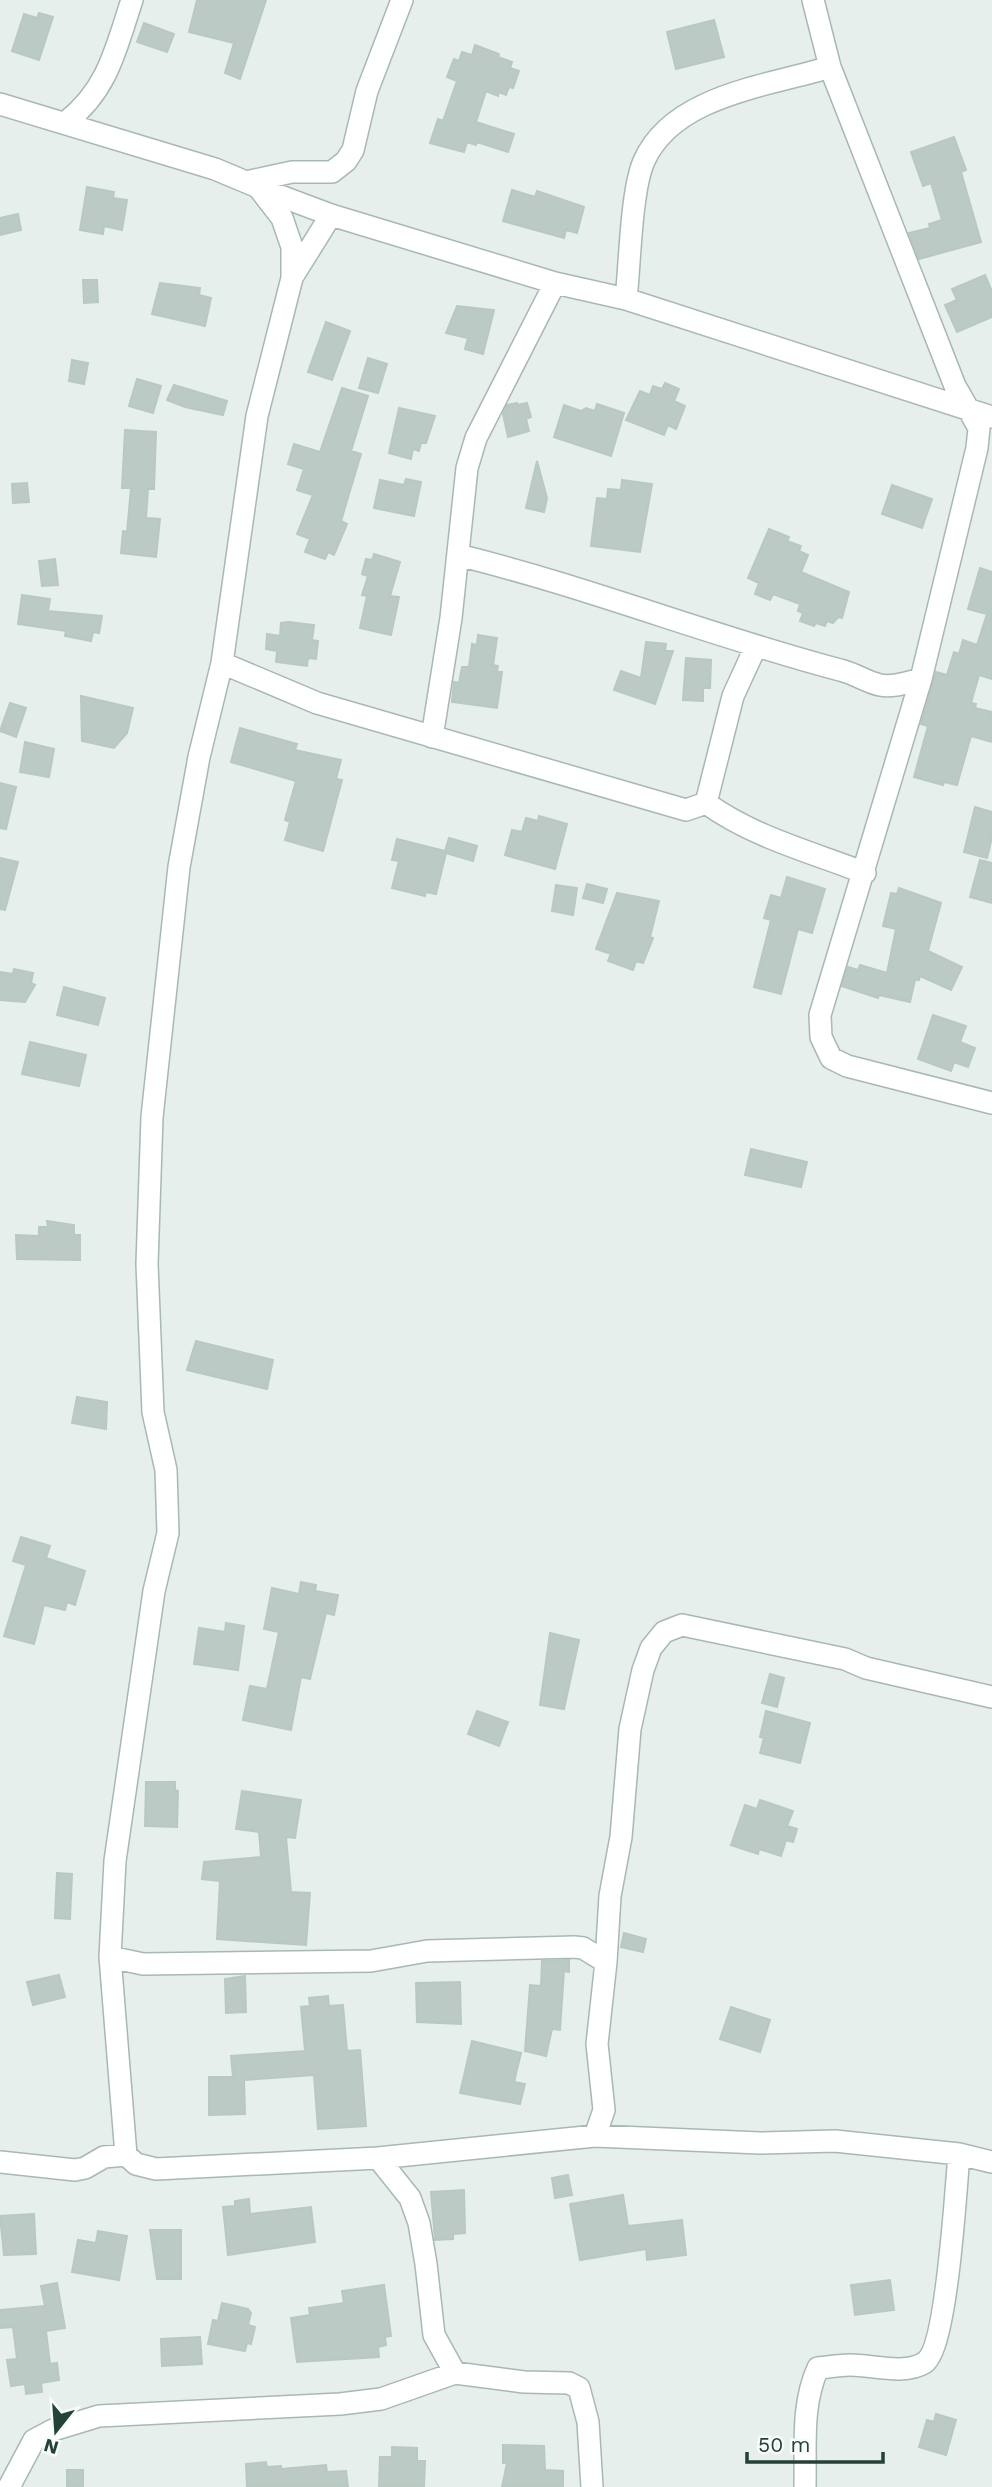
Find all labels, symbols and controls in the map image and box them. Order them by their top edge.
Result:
north arrow [21,2396,91,2466]
scale bar [747,2420,884,2464]
text: 50 m [758,2432,810,2457]
text: N [41,2434,61,2460]

